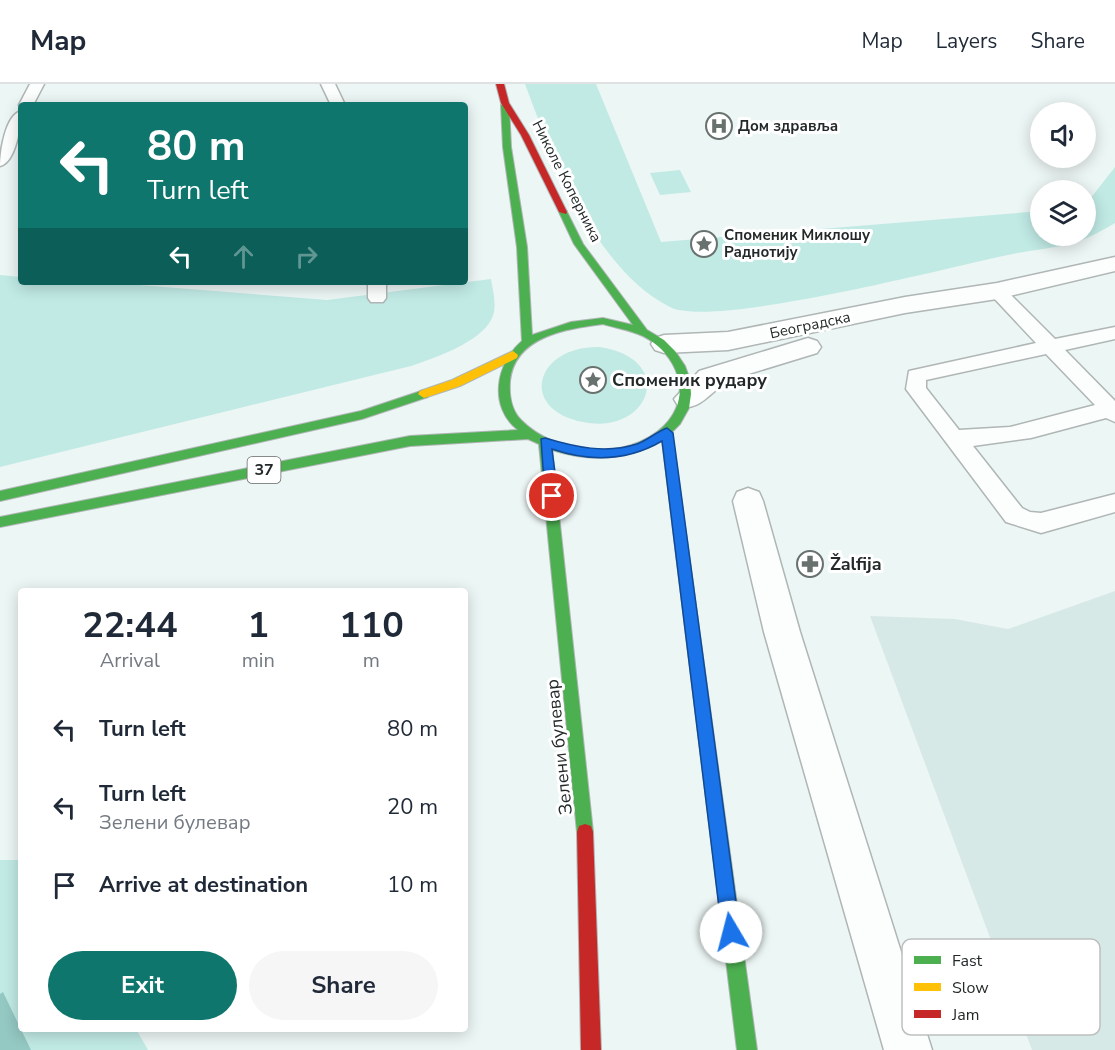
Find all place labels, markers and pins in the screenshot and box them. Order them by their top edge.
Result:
hospital icon: Дом здравља [704,111,734,141]
place label: Дом здравља [738,116,838,136]
place label: Споменик Миклошу Раднотију [724,225,871,262]
place icon: Споменик Миклошу Раднотију [689,229,719,259]
place icon: Споменик рудару [578,365,608,395]
place label: Споменик рудару [612,368,767,392]
pin [526,470,577,521]
pharmacy icon: Žalfija [795,549,825,579]
place label: Žalfija [830,552,882,576]

